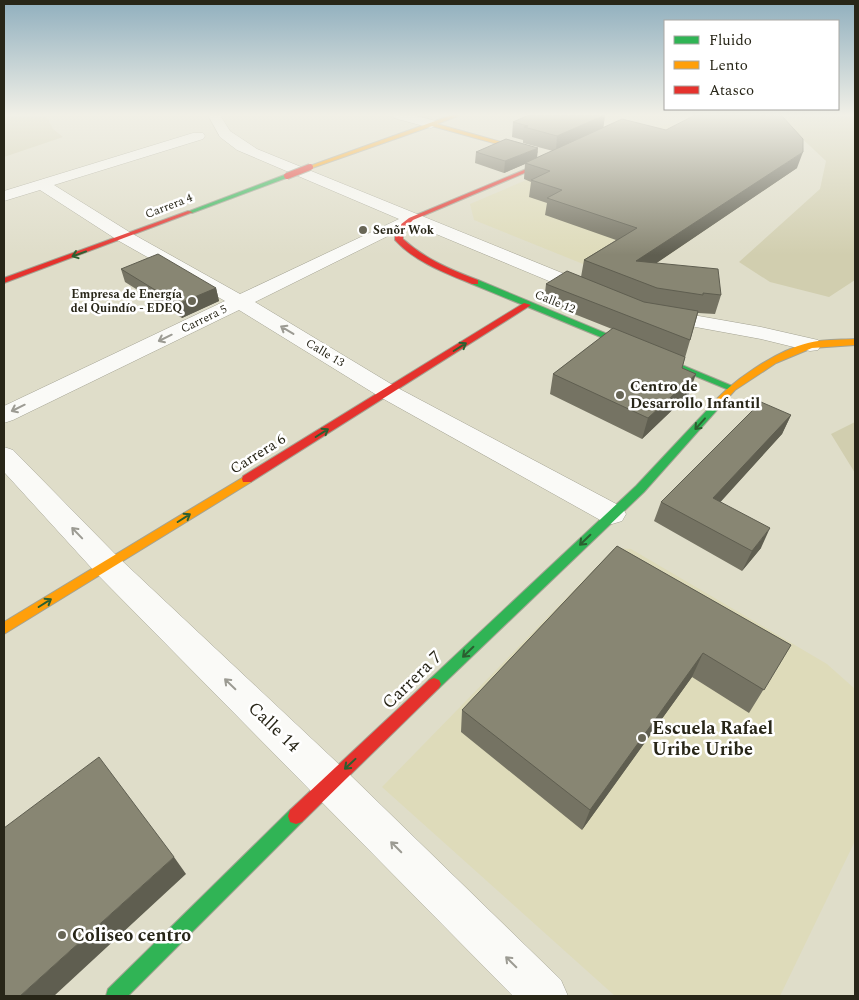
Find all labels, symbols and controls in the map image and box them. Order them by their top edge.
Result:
legend [664,20,839,110]
text: Fluido [709,29,752,52]
text: Lento [709,54,748,77]
text: Atasco [709,79,754,102]
street label: Carrera 4 [142,188,196,224]
place label: Senõr Wok [373,221,435,240]
marker: Senõr Wok [357,224,369,236]
one-way arrow [72,250,87,259]
place label: Empresa de Energía del Quindío - EDEQ [71,285,183,318]
street label: Calle 12 [532,285,578,319]
marker: Empresa de Energía del Quindío - EDEQ [186,295,198,307]
street label: Carrera 5 [178,300,230,338]
one-way arrow [280,325,294,335]
one-way arrow [158,334,173,343]
street label: Calle 13 [302,334,348,372]
one-way arrow [453,342,467,352]
place label: Centro de Desarrollo Infantil [630,375,760,415]
marker: Centro de Desarrollo Infantil [614,389,626,401]
one-way arrow [11,404,26,413]
one-way arrow [694,418,705,431]
one-way arrow [314,427,328,437]
street label: Carrera 6 [226,428,291,480]
one-way arrow [176,512,190,522]
one-way arrow [71,527,83,540]
one-way arrow [579,534,592,546]
one-way arrow [38,598,52,608]
street label: Carrera 7 [376,644,448,716]
one-way arrow [461,646,474,658]
one-way arrow [223,678,236,690]
street label: Calle 14 [242,695,306,759]
place label: Escuela Rafael Uribe Uribe [652,715,773,763]
marker: Escuela Rafael Uribe Uribe [636,732,648,744]
one-way arrow [343,758,356,770]
one-way arrow [389,841,402,853]
place label: Coliseo centro [72,922,191,949]
marker: Coliseo centro [56,929,68,941]
one-way arrow [505,956,517,968]

